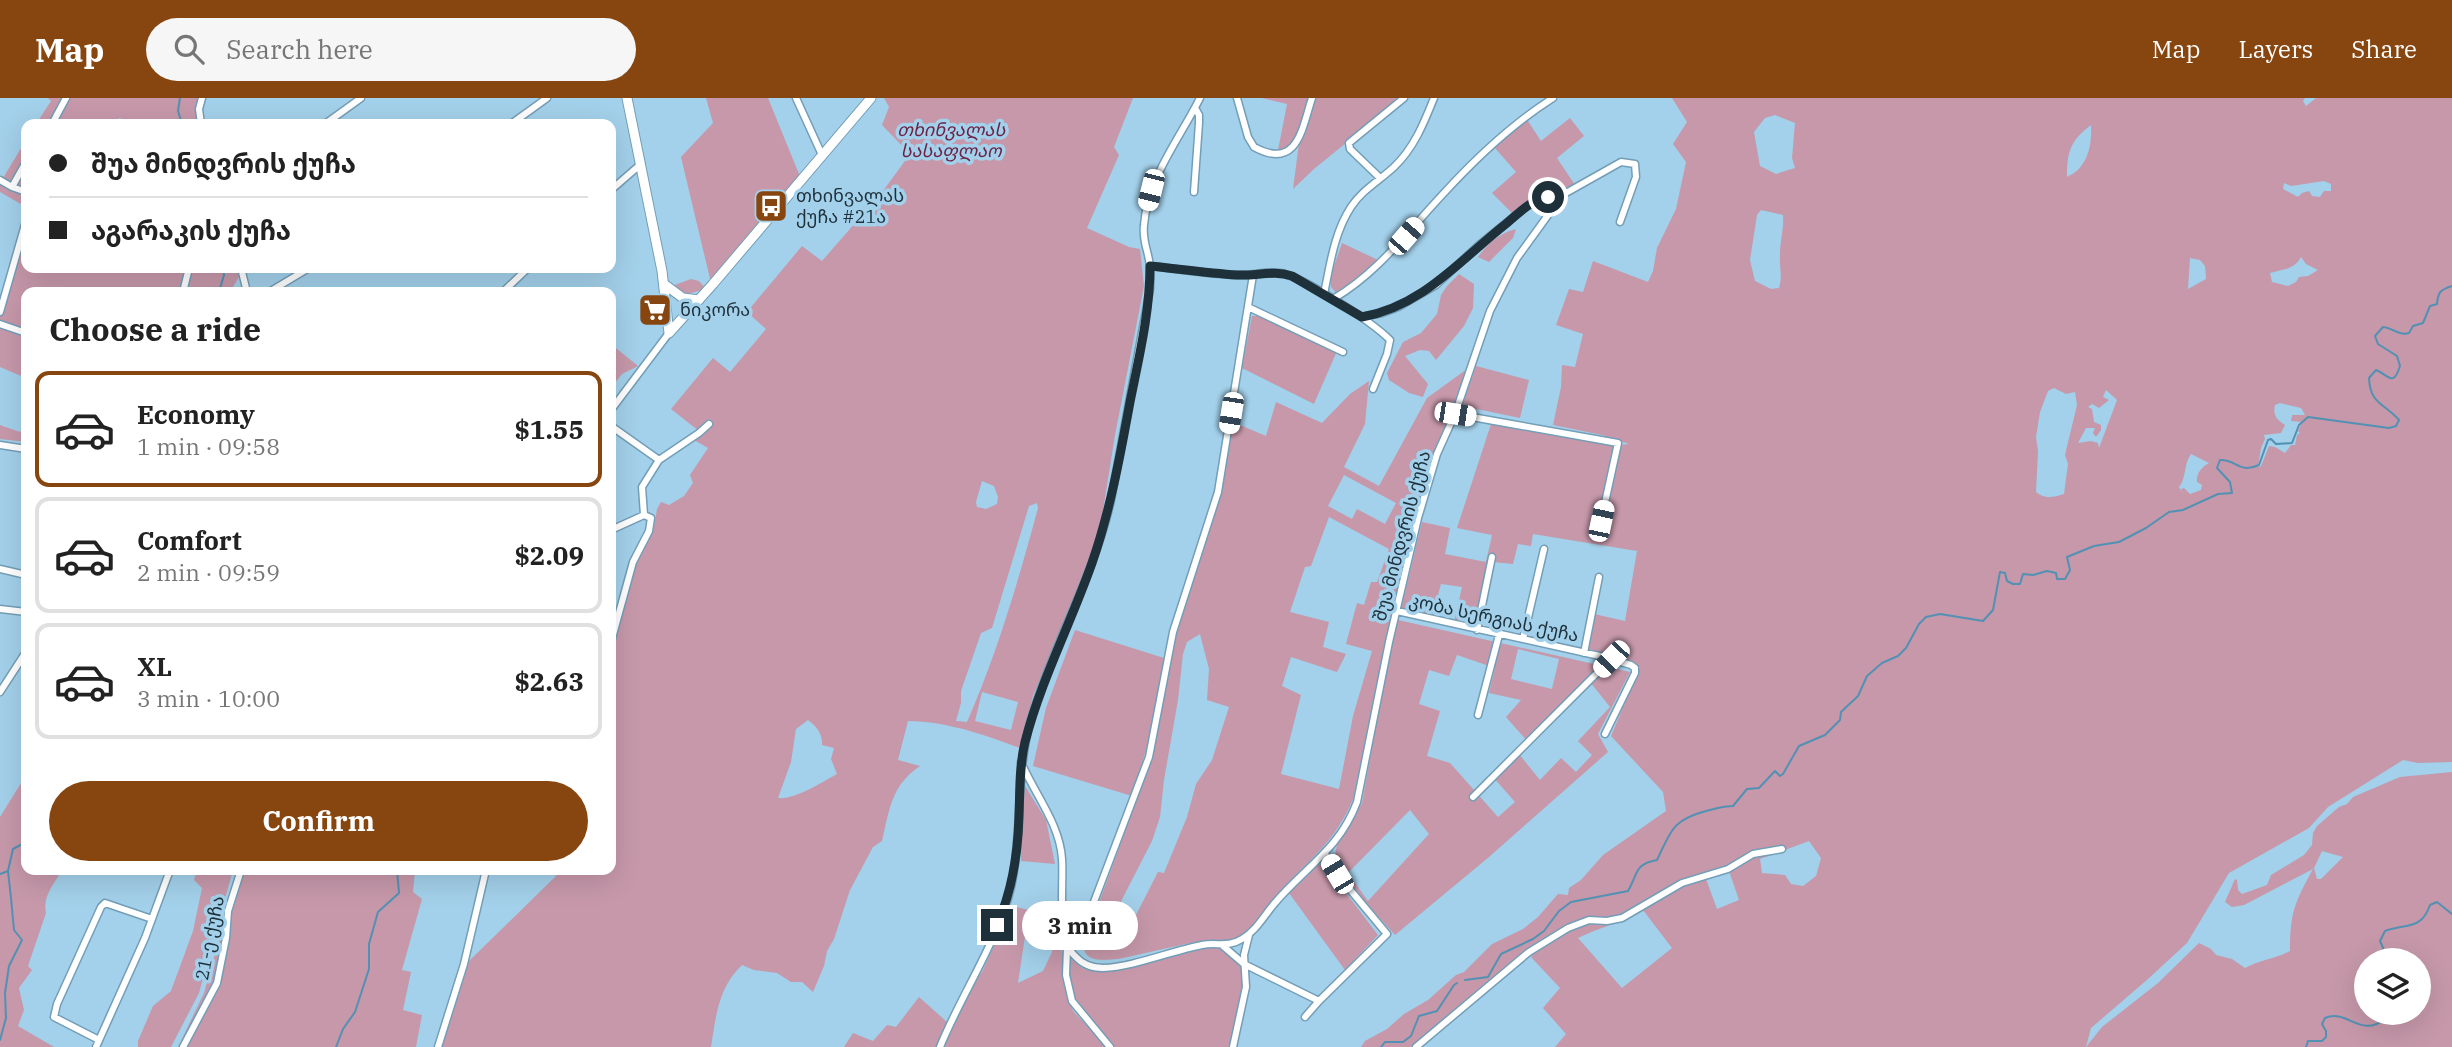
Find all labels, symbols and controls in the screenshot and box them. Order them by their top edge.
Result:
search box [146,18,636,81]
text: Map [35,28,104,71]
icon: search [170,30,208,68]
text: Search here [226,32,373,66]
text: Map [2152,33,2200,65]
text: Layers [2238,33,2313,65]
text: Share [2351,33,2417,65]
park label: თხინვალას სასაფლაო [897,118,1006,162]
text: შუა მინდვრის ქუჩა [91,146,356,180]
car [1136,167,1167,213]
route start [1532,181,1564,213]
place label: თხინვალას ქუჩა #21ა [796,184,904,228]
bus stop icon: თხინვალას ქუჩა #21ა [752,187,790,225]
text: აგარაკის ქუჩა [91,213,291,247]
car [1385,213,1428,259]
supermarket icon: ნიკორა [636,291,674,329]
place label: ნიკორა [680,298,750,321]
text: Choose a ride [49,308,261,350]
car [1218,391,1245,435]
text: Economy [137,397,255,431]
icon: car [53,398,116,461]
car [1433,400,1478,428]
text: $1.55 [514,412,584,446]
text: 1 min · 09:58 [137,431,280,461]
street label: შუა მინდვრის ქუჩა [1368,448,1435,624]
car [1587,498,1616,544]
text: Comfort [137,523,242,557]
icon: car [53,524,116,587]
text: $2.09 [514,538,584,572]
text: 2 min · 09:59 [137,557,280,587]
street label: კობა სერგიას ქუჩა [1407,588,1581,647]
car [1589,637,1634,681]
text: XL [137,649,172,683]
icon: car [53,650,116,713]
text: $2.63 [514,664,584,698]
text: 3 min · 10:00 [137,683,280,713]
button: Confirm [49,781,588,861]
car [1318,851,1357,897]
street label: 21-ე ქუჩა [190,894,229,982]
callout: 3 min [1021,900,1137,950]
route end [981,909,1013,941]
text: 3 min [1048,910,1112,940]
map controls [2354,948,2431,1025]
button: layers [2354,948,2431,1025]

